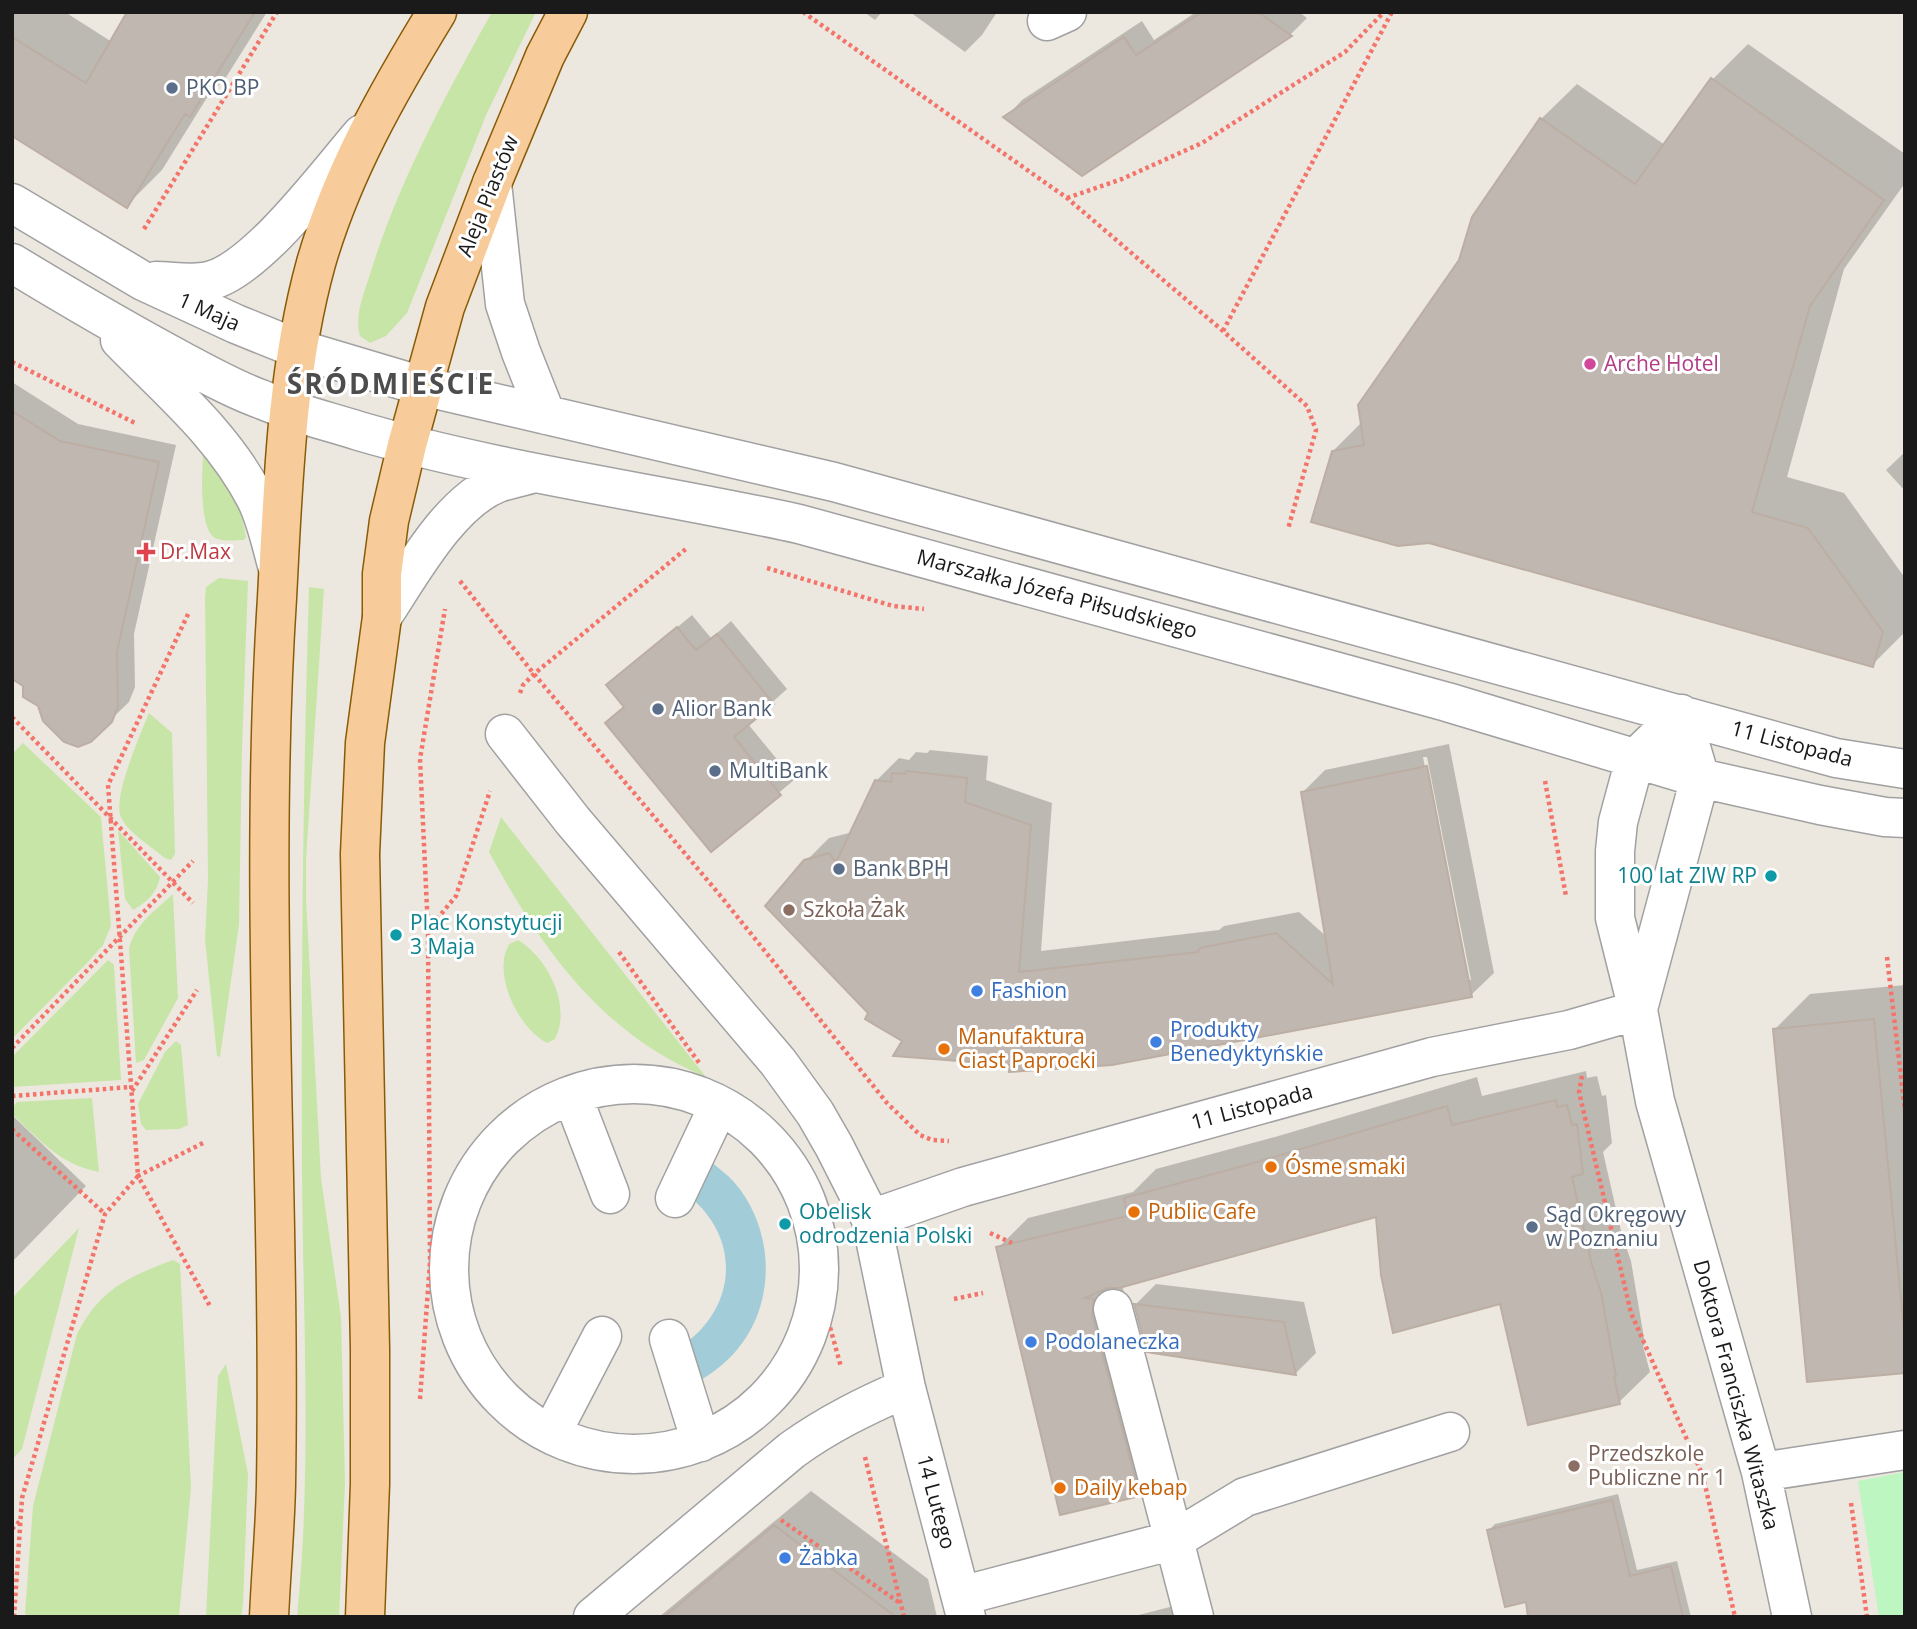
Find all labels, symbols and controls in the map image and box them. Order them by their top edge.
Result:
place label: PKO BP [186,73,259,101]
marker: PKO BP [164,80,180,96]
street label: Aleja Piastów [450,130,524,261]
street label: 1 Maja [174,285,245,337]
place label: Arche Hotel [1604,349,1719,377]
marker: Arche Hotel [1582,356,1598,372]
district label: ŚRÓDMIEŚCIE [287,364,495,402]
place label: Dr.Max [160,537,231,565]
street label: Marszałka Józefa Piłsudskiego [914,542,1201,644]
marker: Dr.Max [138,544,154,560]
place label: Alior Bank [672,694,772,722]
marker: Alior Bank [650,701,666,717]
street label: 11 Listopada [1728,713,1856,773]
place label: MultiBank [729,756,828,784]
marker: MultiBank [707,763,723,779]
place label: Bank BPH [853,854,949,882]
marker: Bank BPH [831,861,847,877]
place label: 100 lat ZIW RP [1617,861,1757,889]
marker: 100 lat ZIW RP [1763,868,1779,884]
place label: Szkoła Żak [803,895,905,923]
marker: Szkoła Żak [781,902,797,918]
place label: Plac Konstytucji 3 Maja [410,908,563,960]
marker: Plac Konstytucji 3 Maja [388,927,404,943]
place label: Fashion [991,976,1067,1004]
marker: Fashion [969,983,985,999]
place label: Produkty Benedyktyńskie [1170,1015,1323,1067]
place label: Manufaktura Ciast Paprocki [958,1022,1096,1074]
marker: Produkty Benedyktyńskie [1148,1034,1164,1050]
marker: Manufaktura Ciast Paprocki [936,1041,952,1057]
street label: 11 Listopada [1188,1076,1316,1136]
place label: Ósme smaki [1285,1152,1405,1180]
marker: Ósme smaki [1263,1159,1279,1175]
place label: Obelisk odrodzenia Polski [799,1197,972,1249]
place label: Public Cafe [1148,1197,1256,1225]
place label: Sąd Okręgowy w Poznaniu [1546,1200,1687,1252]
marker: Public Cafe [1126,1204,1142,1220]
marker: Obelisk odrodzenia Polski [777,1216,793,1232]
marker: Sąd Okręgowy w Poznaniu [1524,1219,1540,1235]
street label: Doktora Franciszka Witaszka [1687,1257,1787,1533]
place label: Podolaneczka [1045,1327,1180,1355]
marker: Podolaneczka [1023,1334,1039,1350]
place label: Przedszkole Publiczne nr 1 [1588,1439,1726,1491]
street label: 14 Lutego [911,1451,963,1552]
marker: Przedszkole Publiczne nr 1 [1566,1458,1582,1474]
place label: Daily kebap [1074,1473,1188,1501]
marker: Daily kebap [1052,1480,1068,1496]
place label: Żabka [799,1543,858,1571]
marker: Żabka [777,1550,793,1566]

